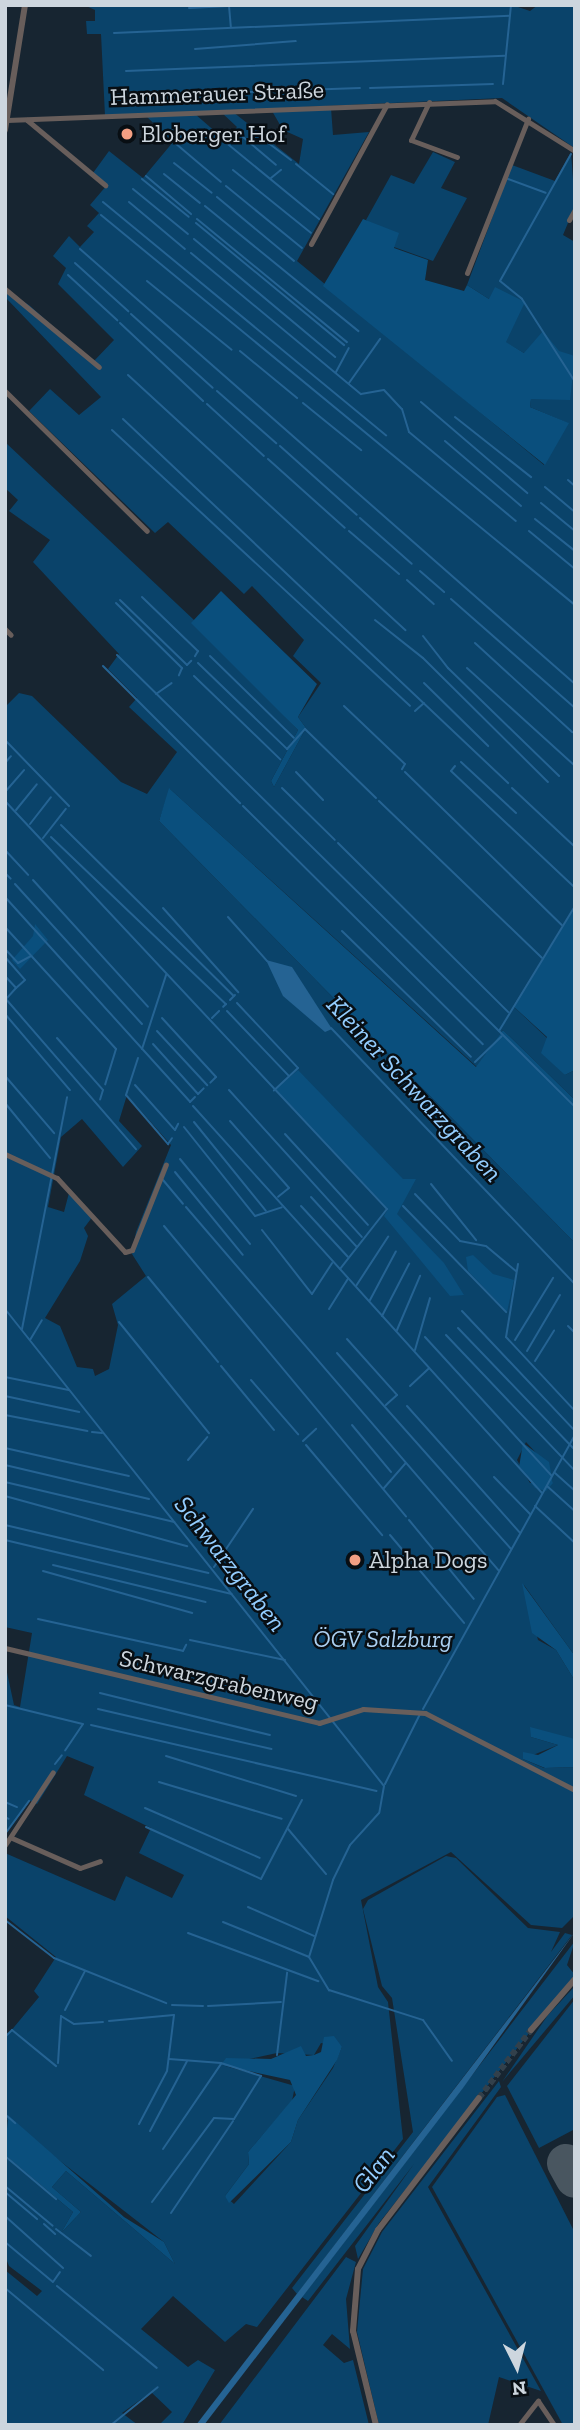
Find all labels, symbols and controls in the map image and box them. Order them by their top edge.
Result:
street label: Hammerauer Straße [109,75,325,111]
place label: Bloberger Hof [141,120,286,148]
marker: Bloberger Hof [119,126,135,142]
water label: Kleiner Schwarzgraben [320,989,508,1189]
water label: Schwarzgraben [167,1490,293,1638]
place label: Alpha Dogs [369,1546,488,1574]
marker: Alpha Dogs [347,1552,363,1568]
park label: ÖGV Salzburg [313,1625,453,1653]
street label: Schwarzgrabenweg [117,1643,321,1717]
water label: Glan [346,2141,402,2199]
north arrow [482,2332,552,2402]
text: N [511,2376,528,2401]

